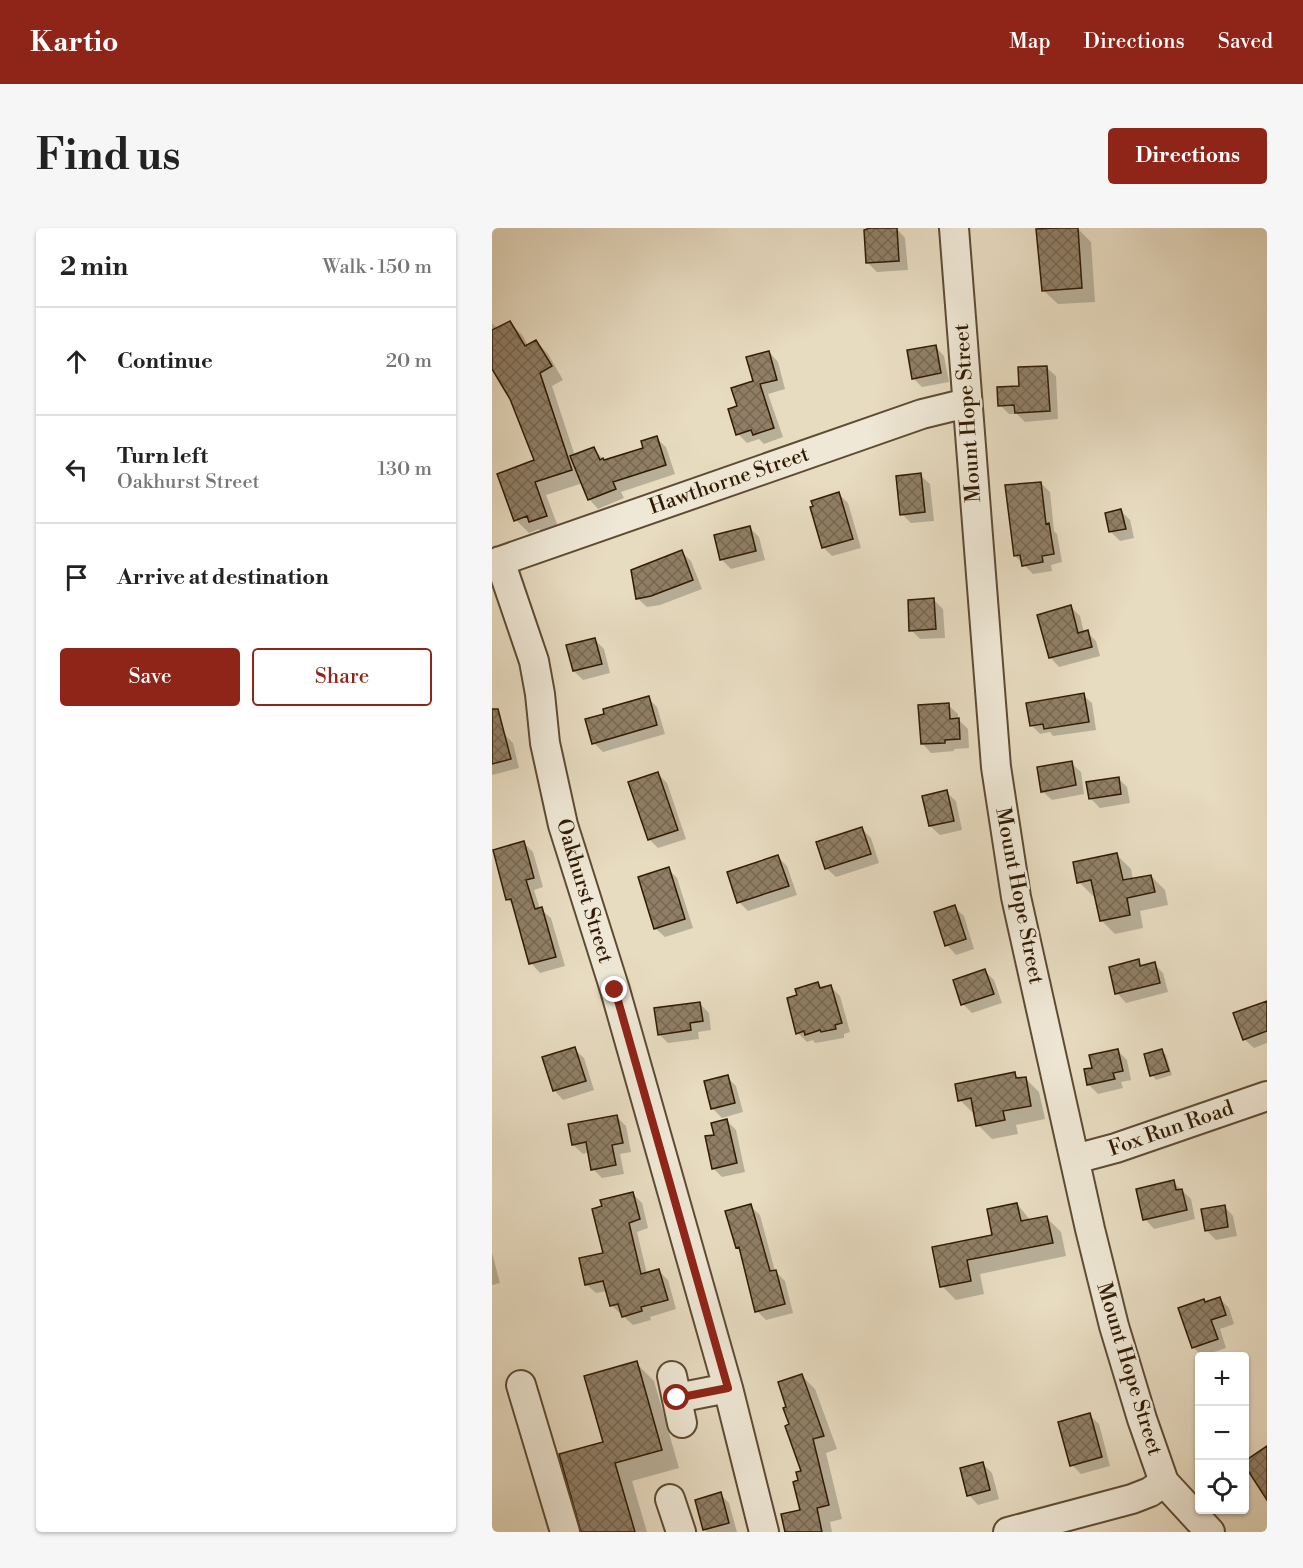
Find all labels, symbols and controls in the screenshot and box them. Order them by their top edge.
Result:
text: Kartio [30,25,119,60]
text: Map [1009,29,1051,55]
text: Directions [1084,29,1185,55]
text: Saved [1218,29,1273,55]
button: Directions [1108,128,1267,184]
text: Find us [36,130,180,183]
text: 2 min [60,251,128,283]
text: Walk · 150 m [323,255,432,280]
street label: Mount Hope Street [949,322,987,503]
icon: ahead [60,345,93,378]
text: Continue [117,348,213,375]
text: 20 m [386,349,432,374]
street label: Hawthorne Street [645,441,813,521]
text: Turn left [117,443,208,470]
icon: left [60,453,93,486]
text: 130 m [377,457,432,482]
text: Oakhurst Street [117,470,260,495]
icon: arrive [60,561,93,594]
text: Arrive at destination [117,564,329,591]
button: Save [60,648,240,706]
button: Share [252,648,432,706]
street label: Mount Hope Street [989,805,1049,987]
street label: Oakhurst Street [550,816,618,967]
route end [601,976,627,1002]
street label: Fox Run Road [1105,1095,1237,1163]
street label: Mount Hope Street [1090,1279,1168,1459]
map controls [1195,1352,1249,1514]
button: + [1195,1352,1249,1406]
route start [663,1384,689,1410]
button: − [1195,1406,1249,1460]
button: locate [1195,1460,1249,1514]

